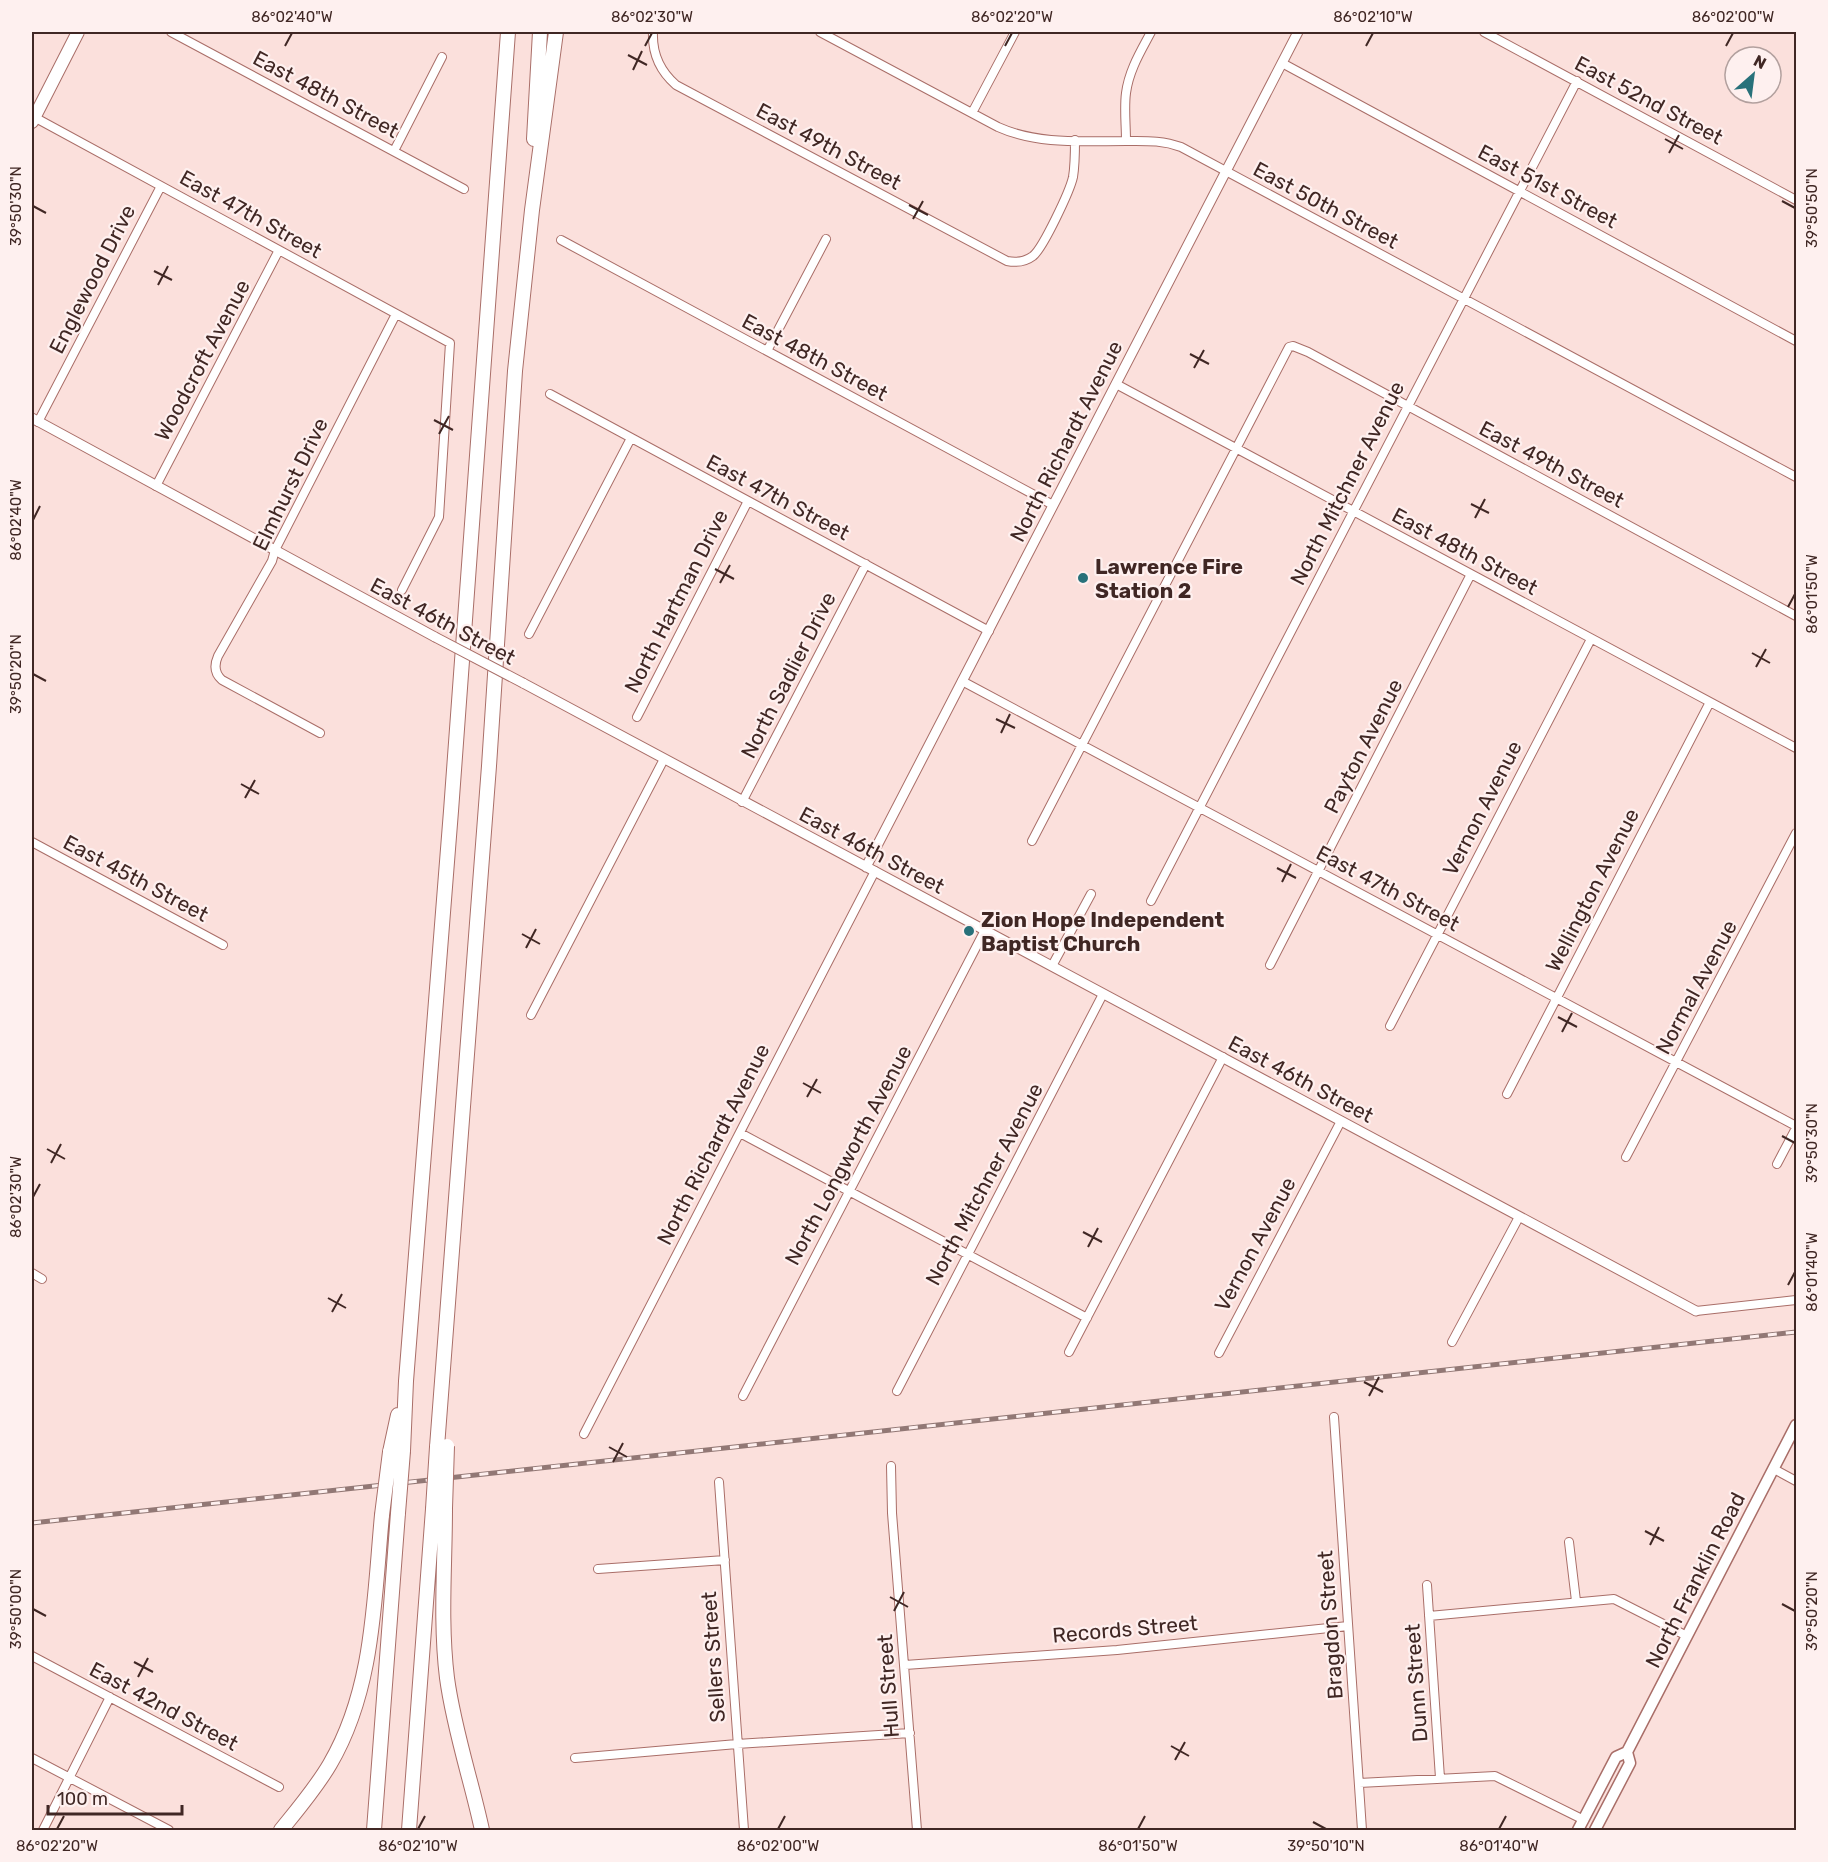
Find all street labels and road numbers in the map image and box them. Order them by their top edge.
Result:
street label: East 48th Street [249,45,403,143]
street label: East 52nd Street [1571,50,1727,150]
street label: East 49th Street [752,97,906,195]
street label: East 51st Street [1474,139,1622,233]
street label: East 50th Street [1249,156,1403,254]
street label: East 47th Street [176,165,326,263]
street label: Englewood Drive [44,201,140,357]
street label: Woodcroft Avenue [149,275,255,445]
street label: East 48th Street [738,308,892,406]
street label: North Richardt Avenue [1004,336,1128,546]
street label: North Mitchner Avenue [1285,377,1409,589]
street label: Elmhurst Drive [247,414,333,554]
street label: East 49th Street [1475,415,1629,513]
street label: East 47th Street [702,449,854,545]
street label: East 48th Street [1388,502,1542,600]
street label: North Hartman Drive [619,505,733,697]
street label: East 46th Street [366,572,520,670]
street label: North Sadlier Drive [735,588,841,762]
street label: Payton Avenue [1318,675,1408,817]
street label: Vernon Avenue [1437,736,1527,880]
street label: East 46th Street [795,801,949,899]
street label: Wellington Avenue [1540,804,1644,976]
street label: East 45th Street [59,829,213,927]
street label: East 47th Street [1312,840,1464,936]
street label: Normal Avenue [1650,916,1742,1058]
street label: East 46th Street [1224,1030,1378,1128]
street label: North Richardt Avenue [651,1039,775,1249]
street label: North Longworth Avenue [779,1041,917,1269]
street label: North Mitchner Avenue [920,1079,1048,1289]
street label: Vernon Avenue [1209,1173,1301,1315]
street label: North Franklin Road [1640,1488,1750,1672]
street label: Bragdon Street [1312,1550,1348,1700]
street label: Sellers Street [696,1591,730,1723]
street label: Records Street [1051,1610,1199,1648]
street label: Dunn Street [1399,1623,1433,1743]
street label: Hull Street [872,1633,904,1739]
street label: East 42nd Street [85,1656,243,1756]

